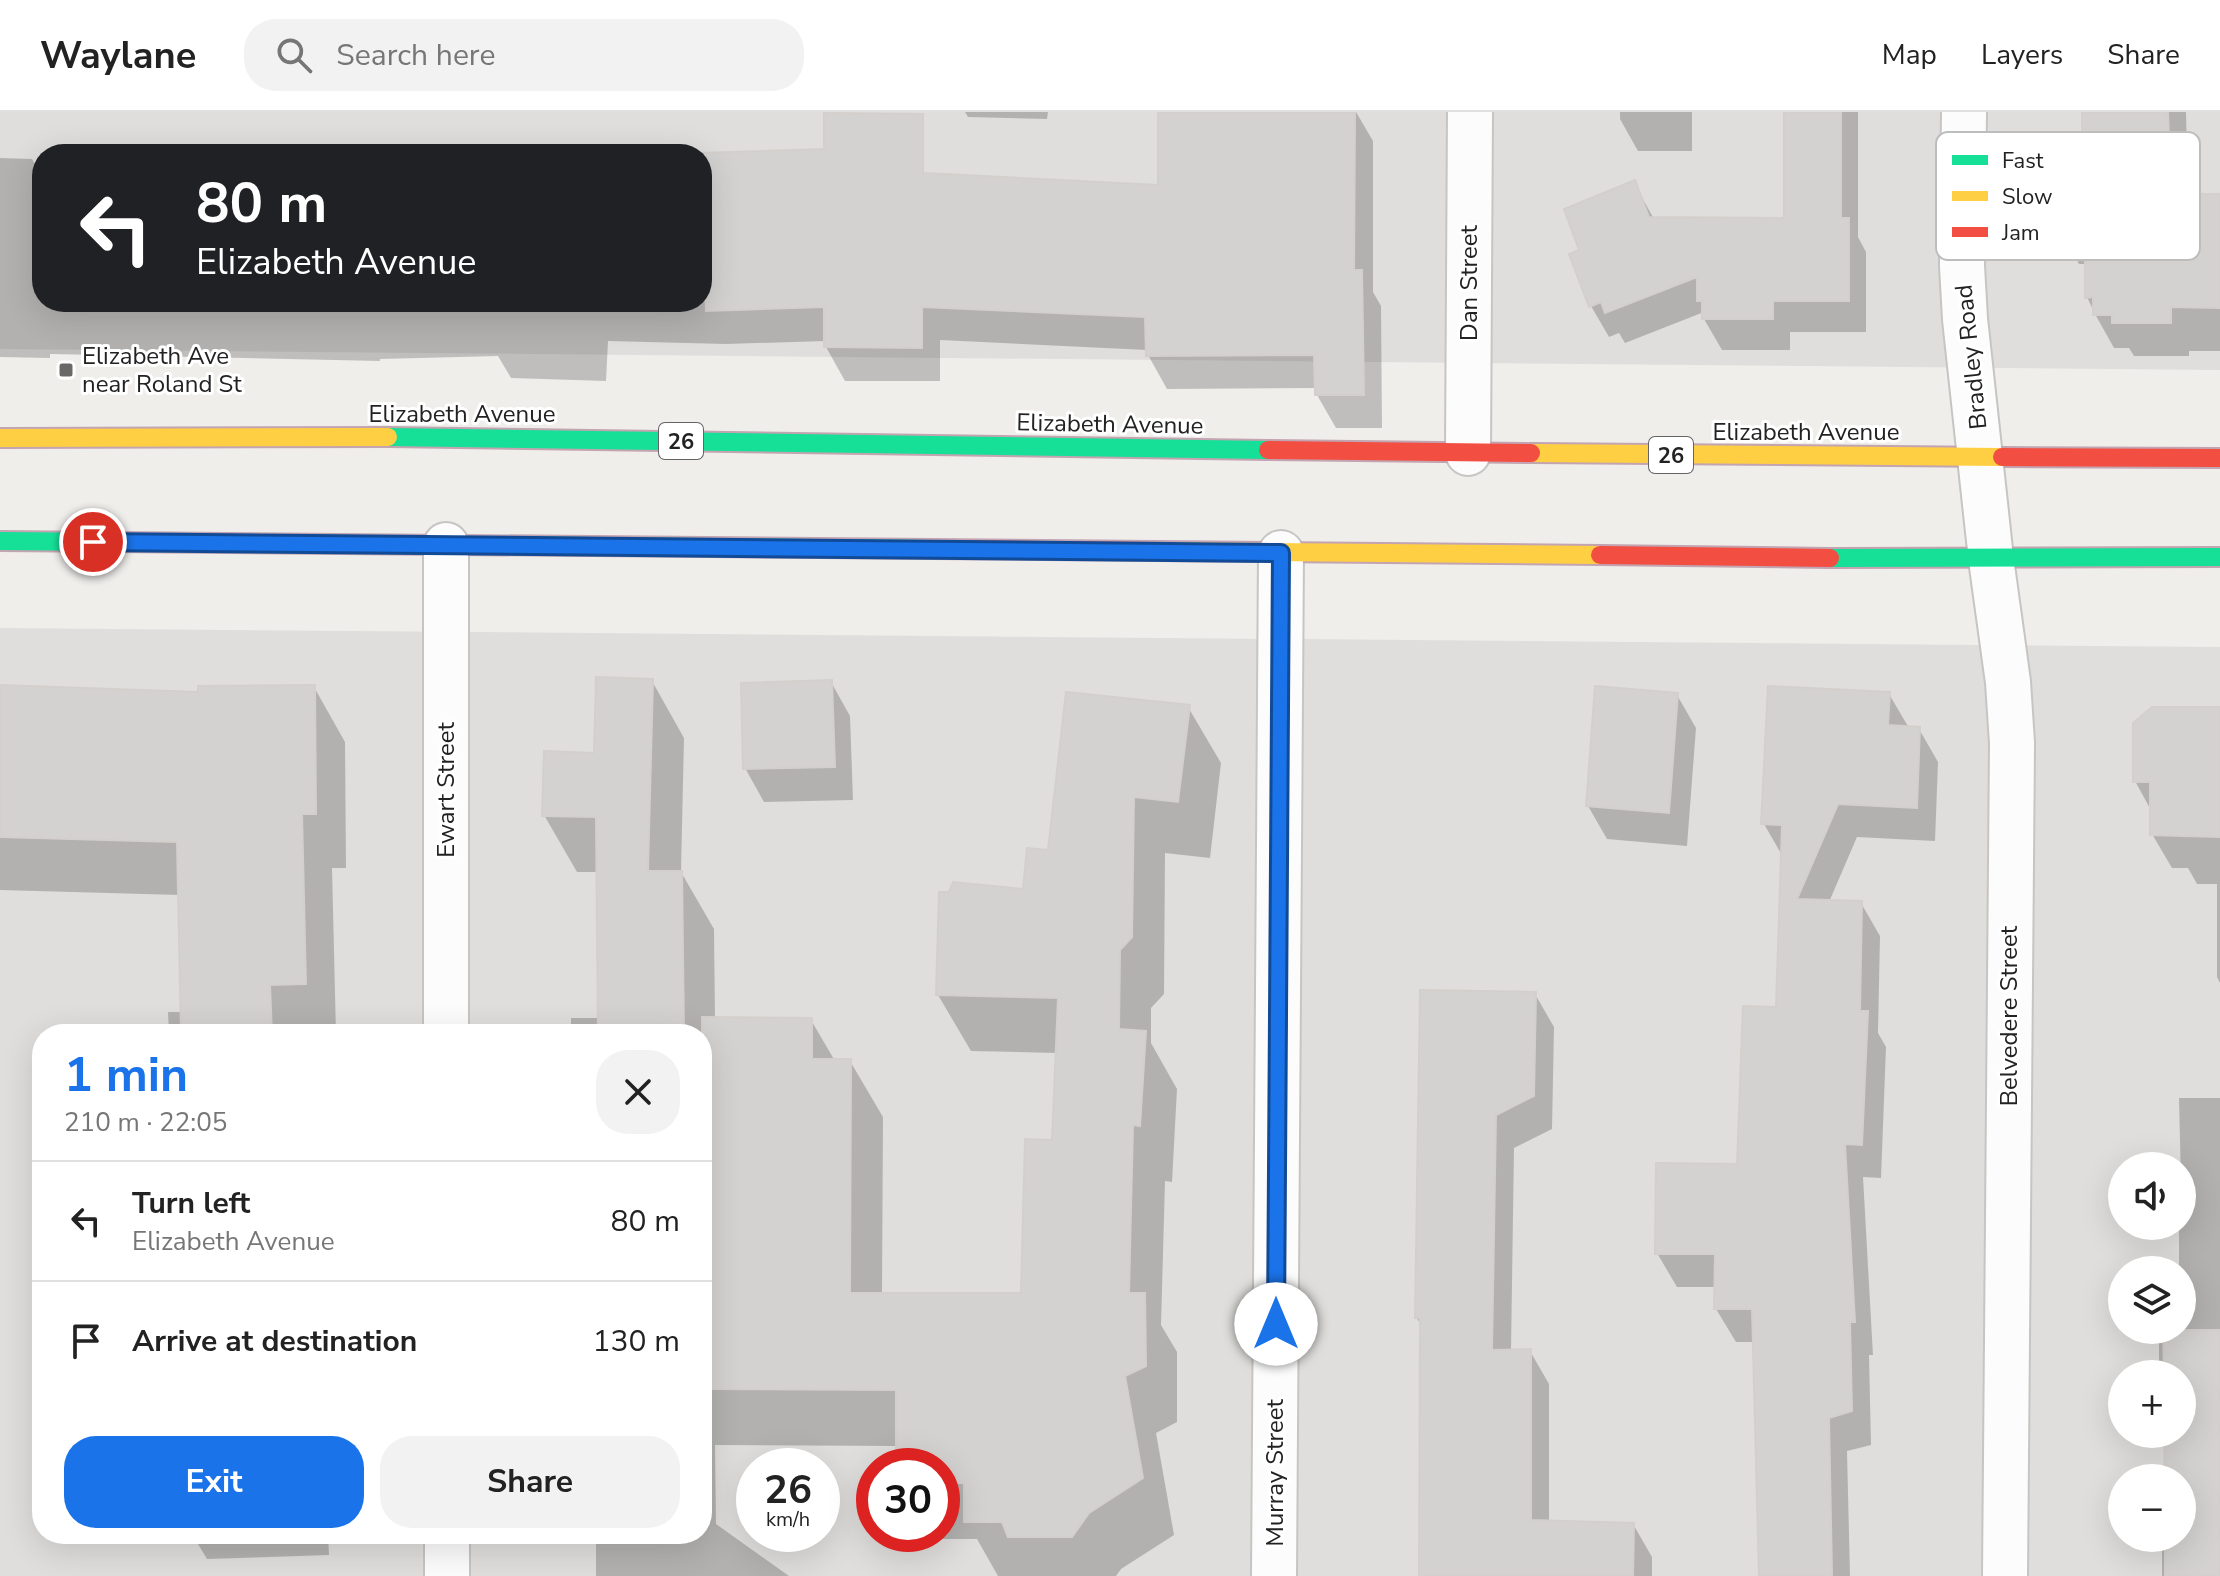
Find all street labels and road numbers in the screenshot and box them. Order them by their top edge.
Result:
street label: Dan Street [1453,224,1485,341]
street label: Bradley Road [1947,283,1995,431]
street label: Elizabeth Avenue [368,398,556,430]
street label: Elizabeth Avenue [1016,406,1204,442]
street label: Elizabeth Avenue [1712,416,1900,448]
road number: 26 [659,423,703,459]
road number: 26 [1649,437,1693,473]
street label: Ewart Street [430,722,462,858]
street label: Belvedere Street [1993,925,2025,1106]
street label: Murray Street [1259,1399,1291,1547]

